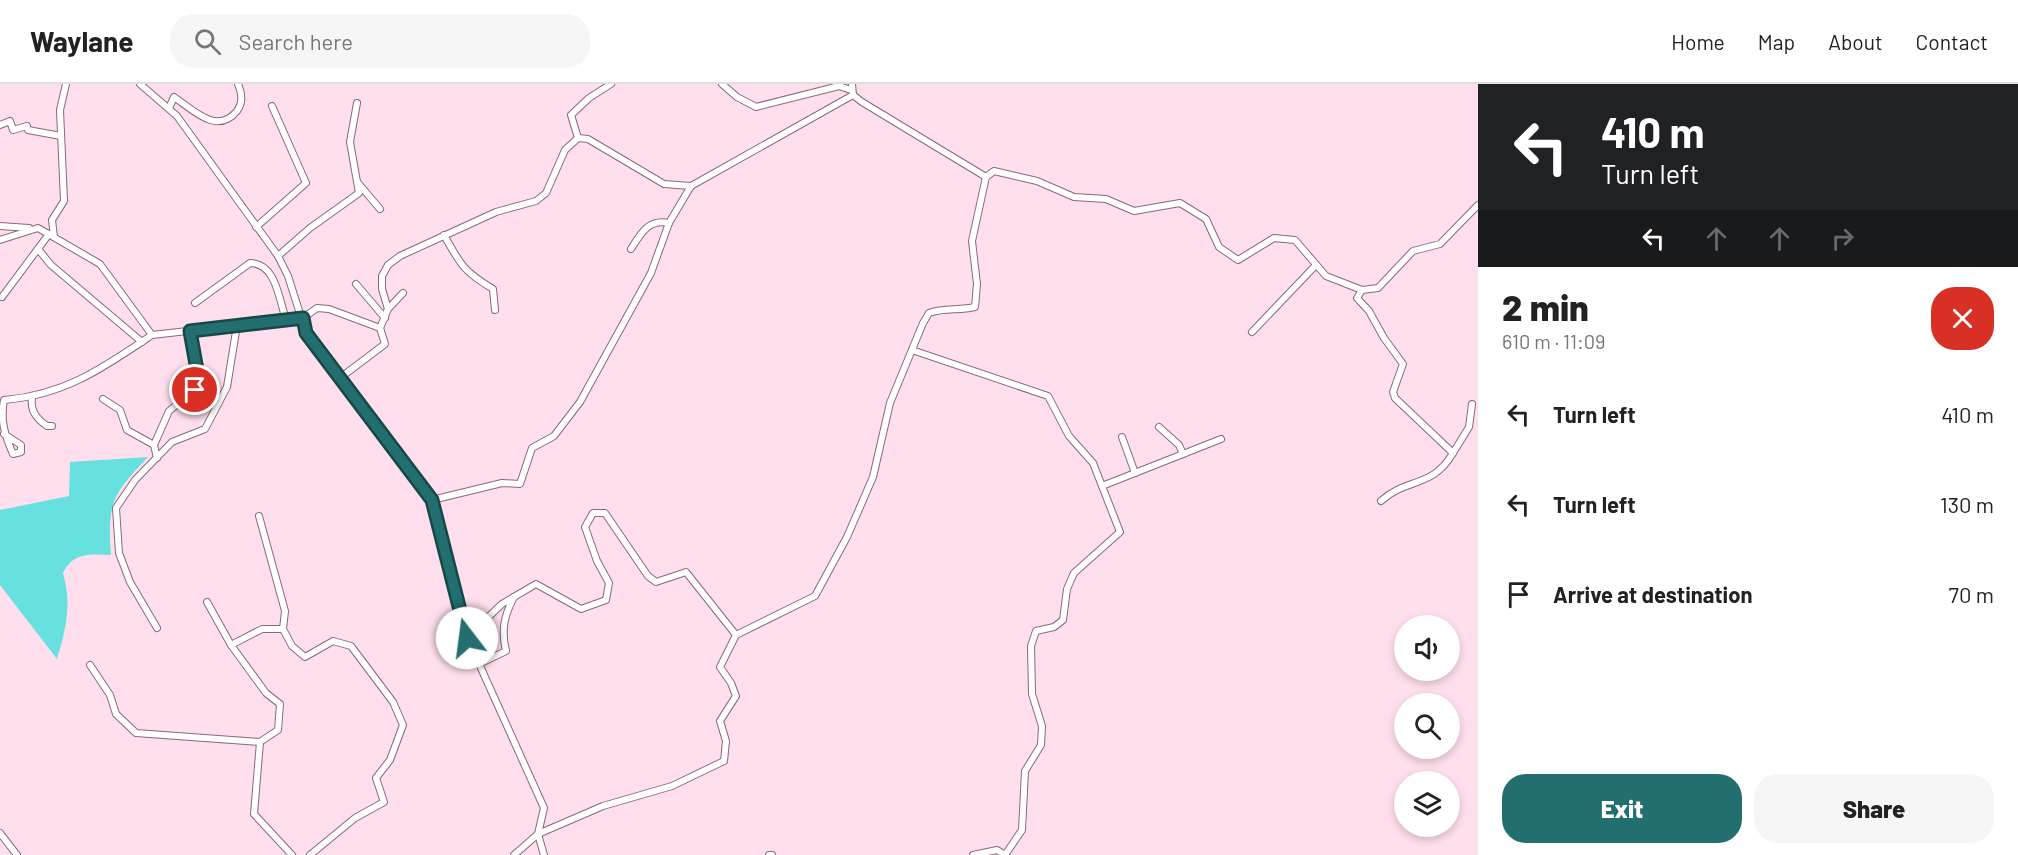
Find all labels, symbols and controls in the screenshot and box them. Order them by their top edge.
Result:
search box [170,14,590,68]
text: Waylane [30,24,134,58]
icon: search [191,25,224,58]
text: Search here [239,28,353,54]
text: Home [1671,29,1725,54]
text: Map [1758,29,1795,54]
text: About [1828,29,1883,54]
text: Contact [1916,29,1988,54]
text: 410 m [1601,106,1705,156]
icon: left [1502,108,1580,186]
text: Turn left [1601,157,1699,189]
icon: left [1637,222,1670,255]
icon: ahead [1700,222,1733,255]
icon: ahead [1763,222,1796,255]
icon: right [1826,222,1859,255]
text: 2 min [1502,285,1589,328]
button: close [1931,287,1994,350]
text: 610 m · 11:09 [1502,329,1606,353]
pin [169,364,220,415]
icon: arrive [178,373,211,406]
icon: left [1502,398,1535,431]
text: Turn left [1553,401,1636,427]
text: 410 m [1941,401,1994,427]
icon: left [1502,488,1535,521]
text: Turn left [1553,491,1636,517]
text: 130 m [1940,491,1994,517]
icon: arrive [1502,578,1535,611]
text: Arrive at destination [1553,581,1752,607]
text: 70 m [1949,581,1994,607]
position arrow [435,606,499,670]
map controls [1394,615,1460,837]
button: sound [1394,615,1460,681]
button: search [1394,693,1460,759]
button: layers [1394,771,1460,837]
button: Exit [1502,774,1742,843]
button: Share [1754,774,1994,843]

